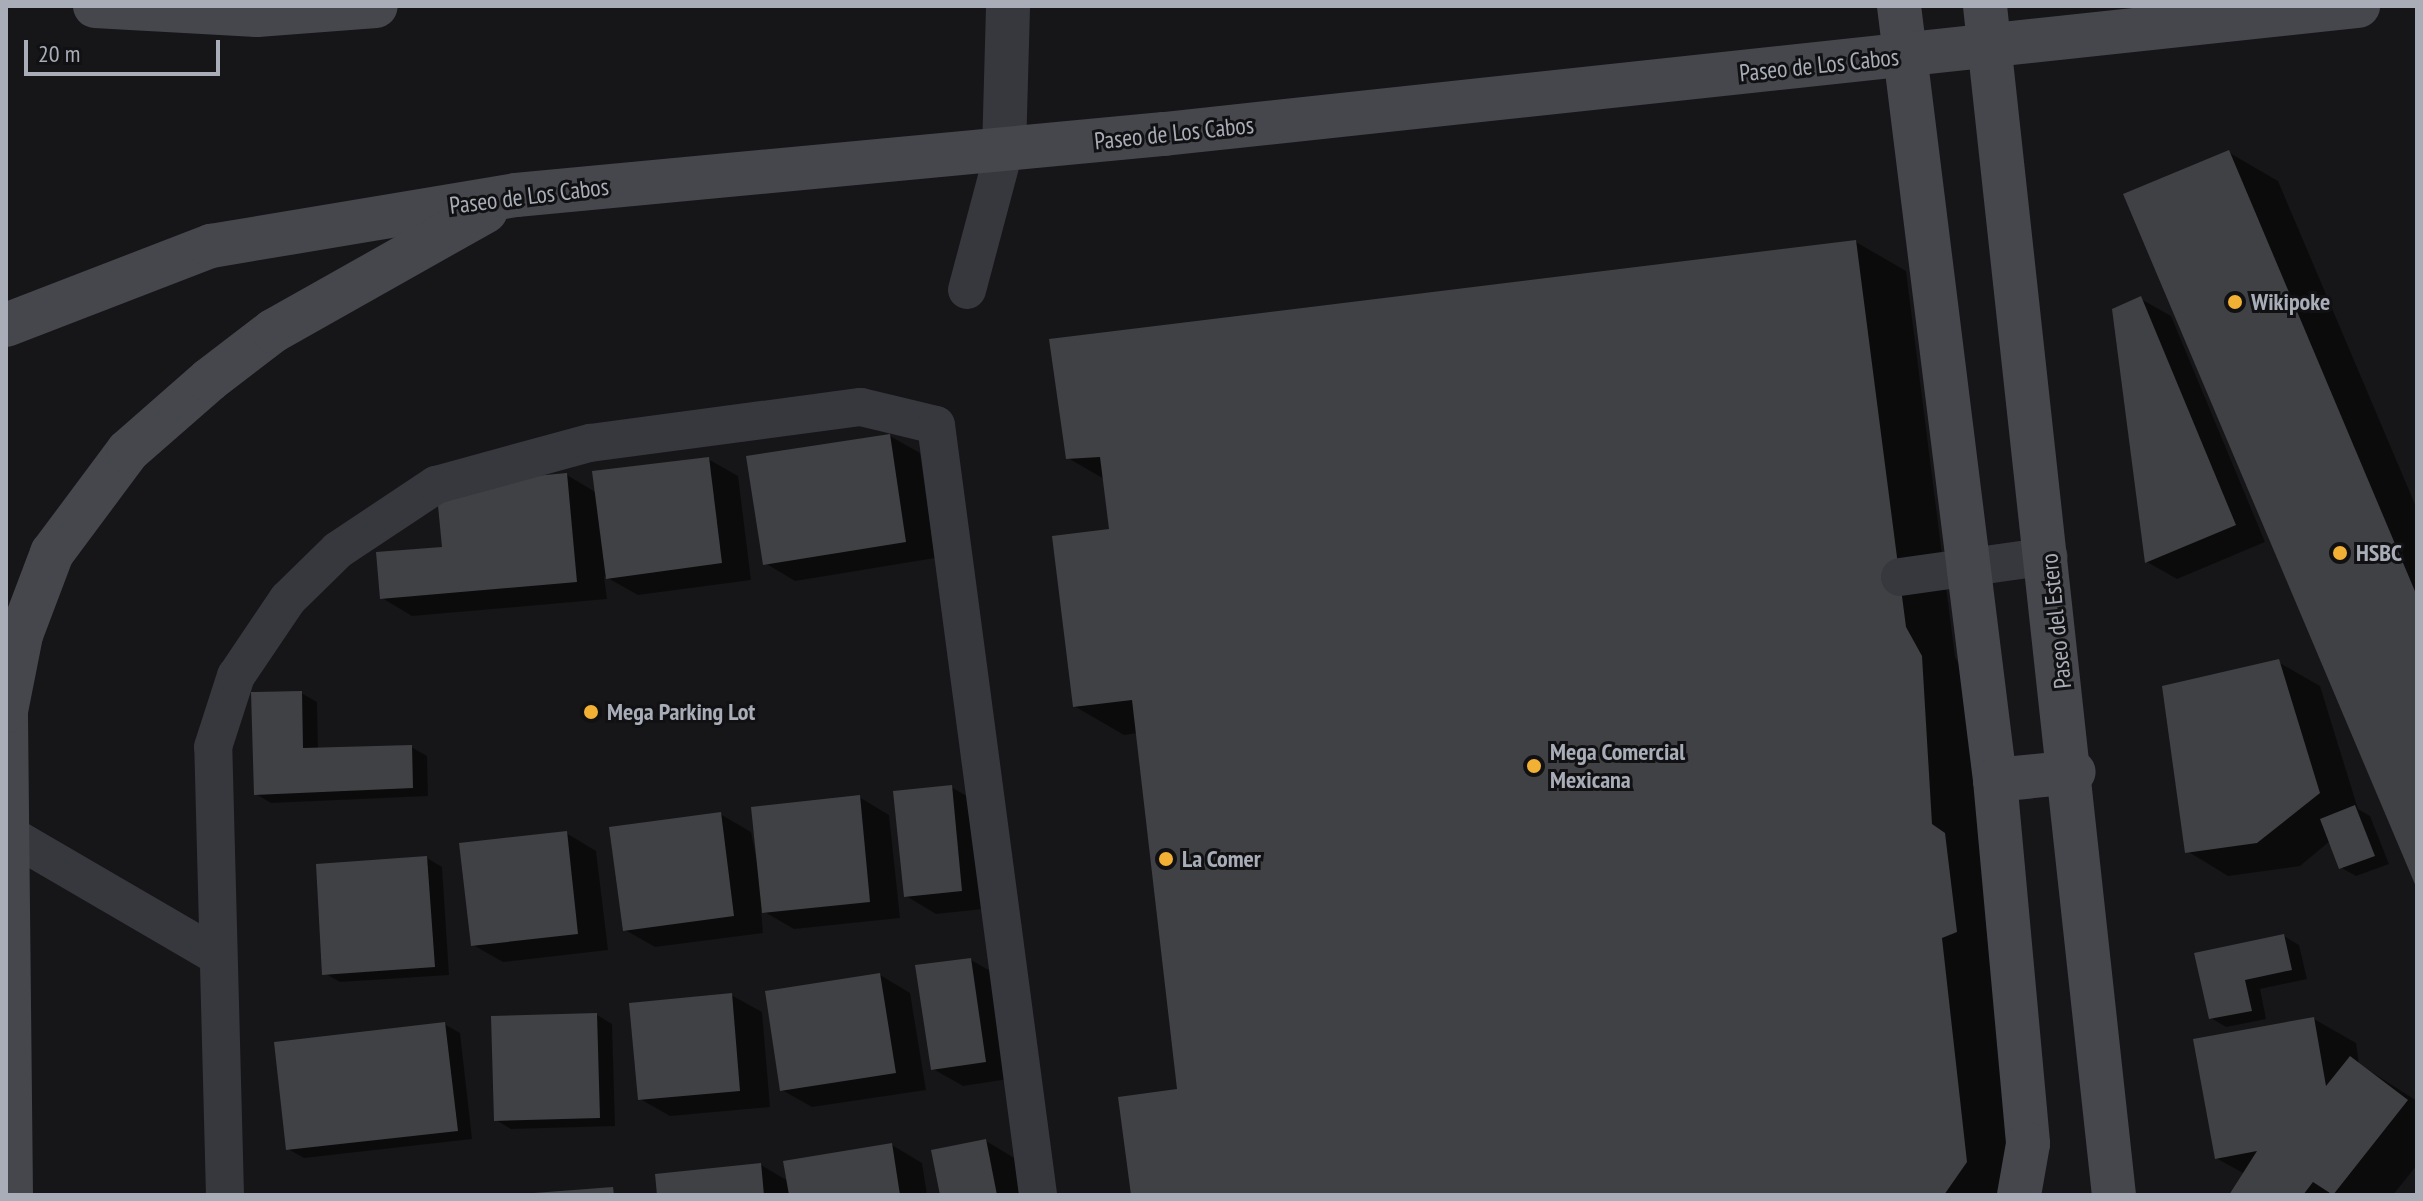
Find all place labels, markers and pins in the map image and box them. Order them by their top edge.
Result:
place label: Wikipoke [2251,288,2330,316]
marker: Wikipoke [2226,293,2244,311]
place label: HSBC [2356,539,2402,567]
marker: HSBC [2331,544,2349,562]
place label: Mega Parking Lot [607,698,755,726]
marker: Mega Parking Lot [582,703,600,721]
place label: Mega Comercial Mexicana [1550,738,1685,794]
marker: Mega Comercial Mexicana [1525,757,1543,775]
place label: La Comer [1182,845,1261,873]
marker: La Comer [1157,850,1175,868]

